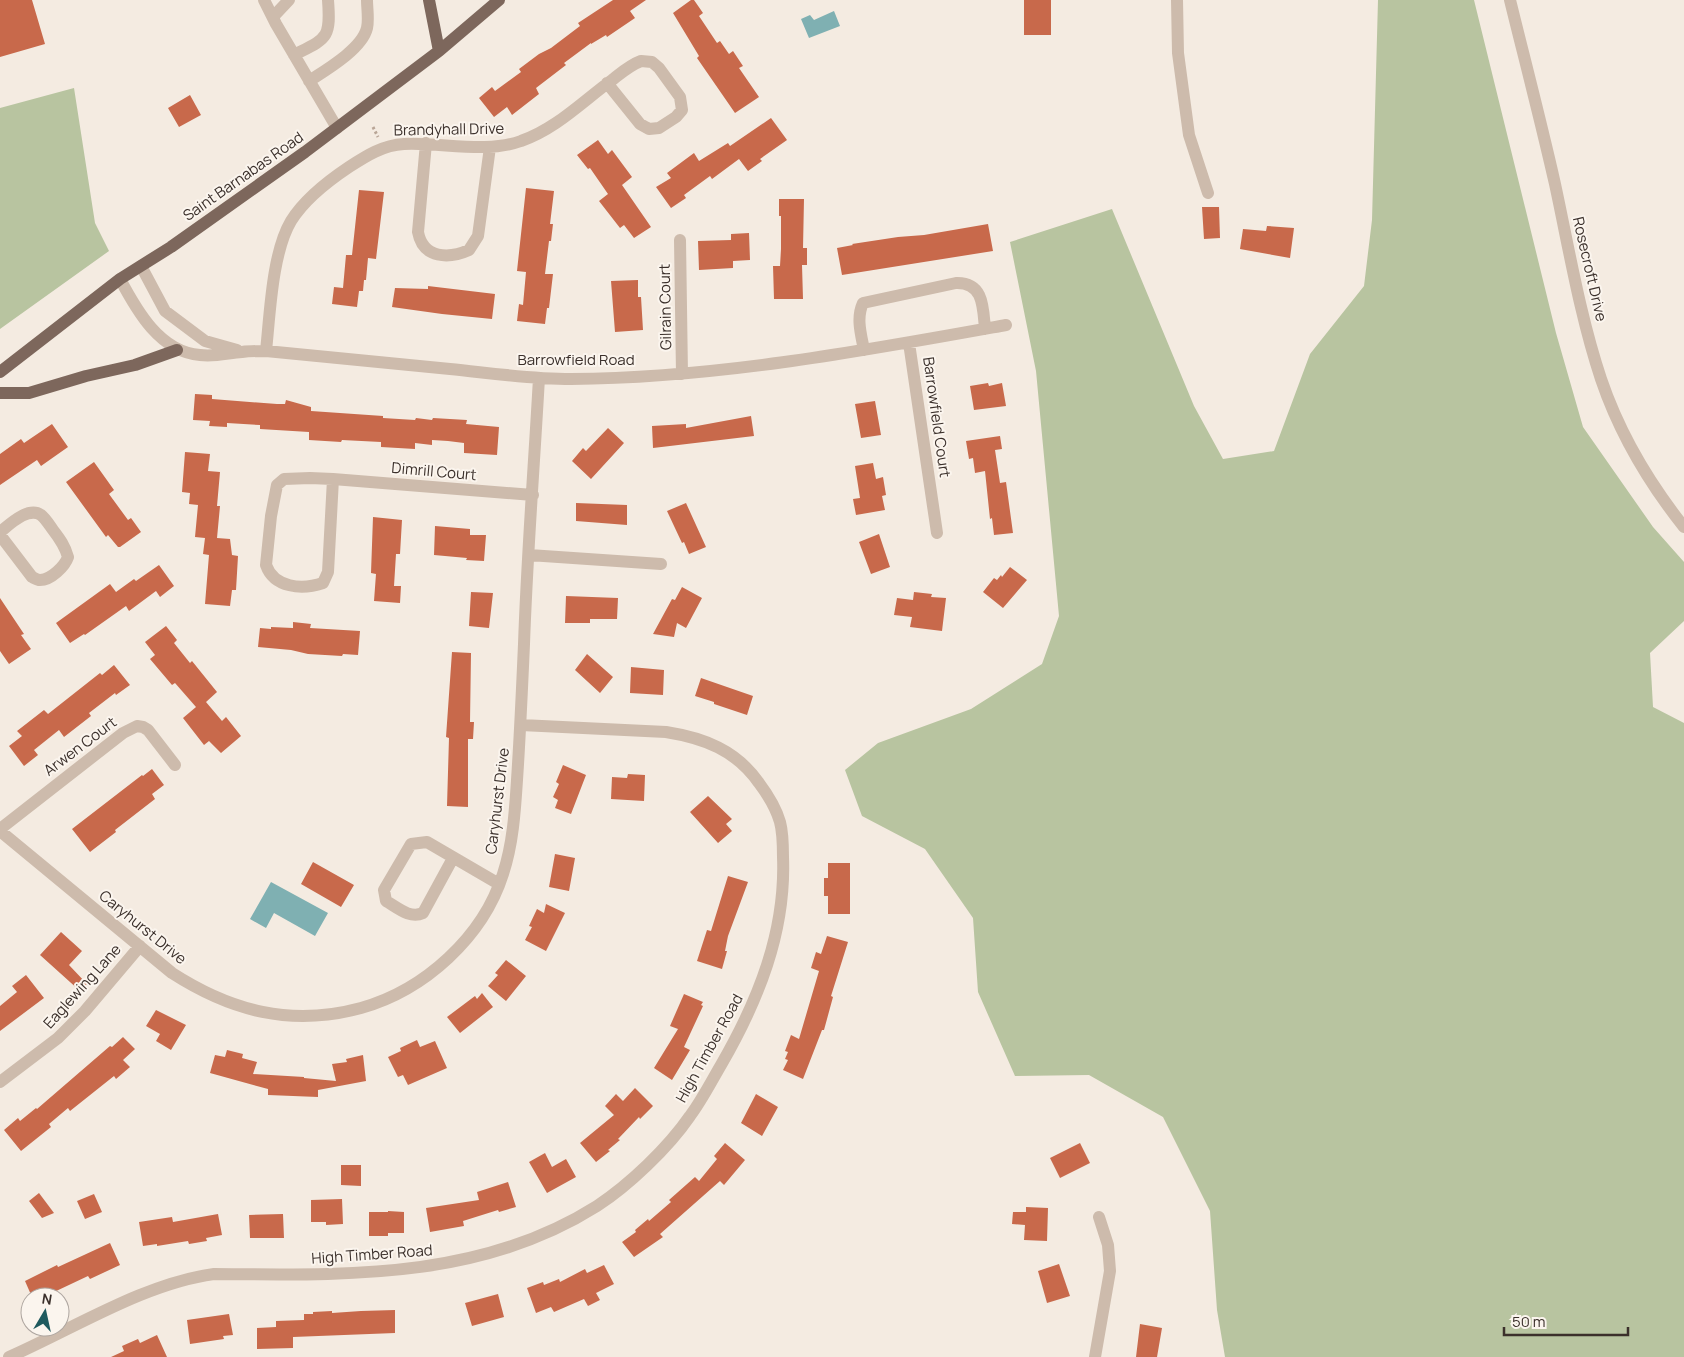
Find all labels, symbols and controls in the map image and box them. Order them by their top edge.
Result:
street label: Brandyhall Drive [394,118,505,140]
street label: Saint Barnabas Road [178,126,308,226]
street label: Rosecroft Drive [1568,215,1612,324]
street label: Gilrain Court [654,264,676,350]
street label: Barrowfield Road [517,349,635,370]
street label: Barrowfield Court [918,355,956,479]
street label: Dimrill Court [391,457,477,485]
street label: Arwen Court [39,712,121,780]
street label: Caryhurst Drive [480,746,514,855]
street label: Caryhurst Drive [95,885,191,969]
street label: Eaglewing Lane [38,939,126,1033]
street label: High Timber Road [670,990,748,1106]
street label: High Timber Road [311,1239,433,1269]
north arrow [20,1287,70,1337]
text: N [41,1288,54,1309]
scale bar [1504,1304,1628,1336]
text: 50 m [1512,1311,1546,1332]

